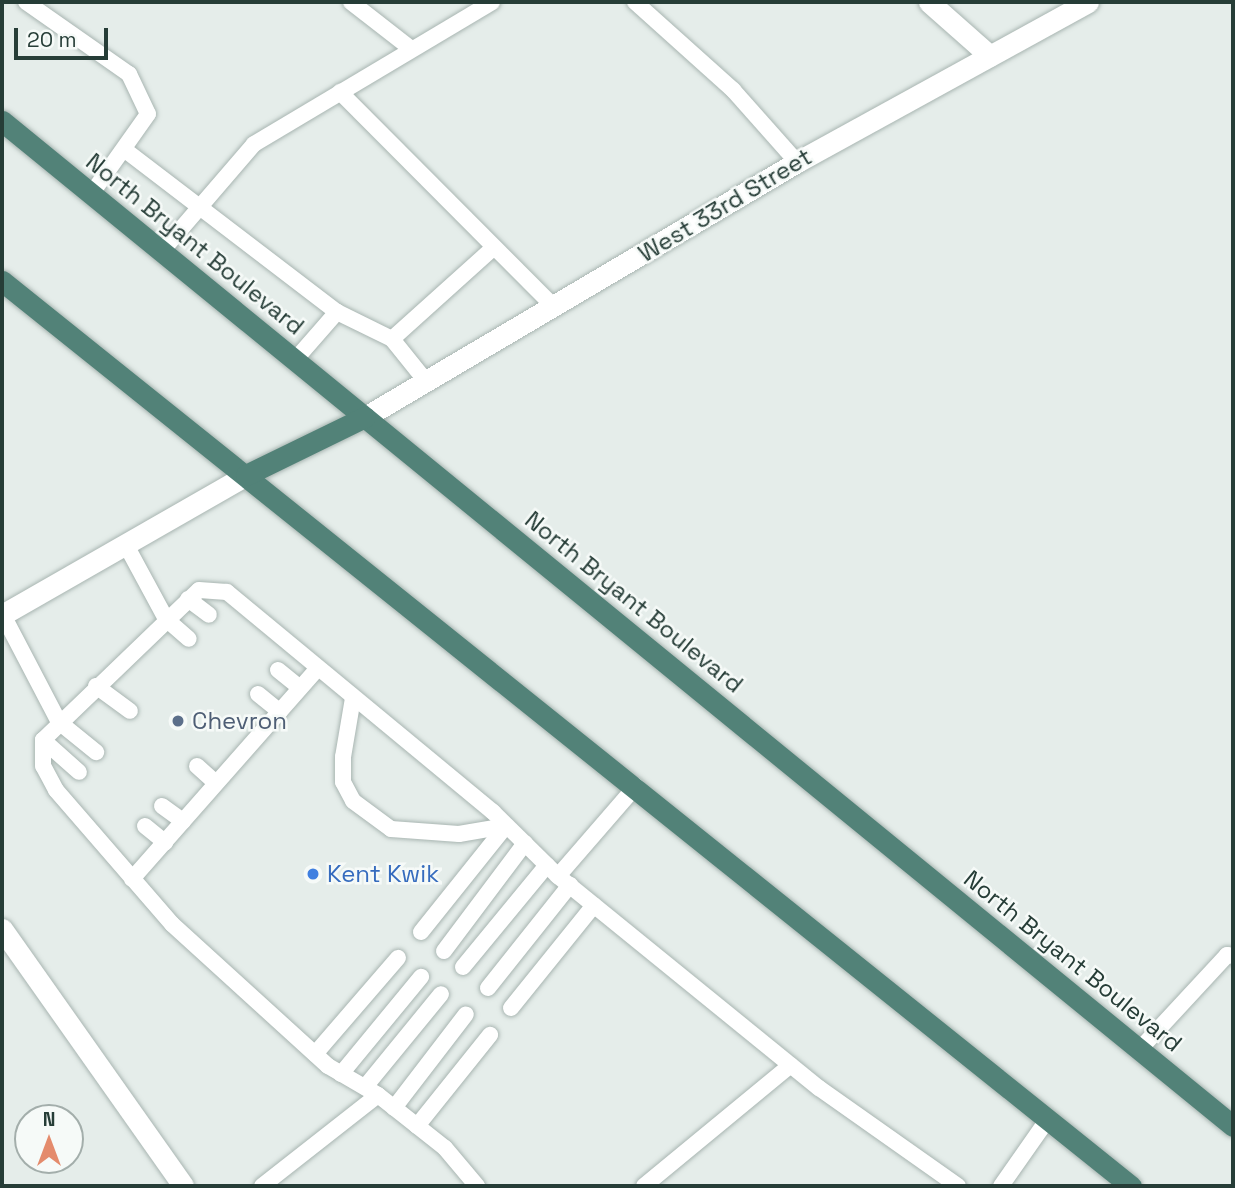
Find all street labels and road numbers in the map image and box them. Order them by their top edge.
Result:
street label: West 33rd Street [633,142,817,268]
street label: North Bryant Boulevard [80,147,310,341]
street label: North Bryant Boulevard [519,505,749,699]
street label: North Bryant Boulevard [958,864,1188,1058]

